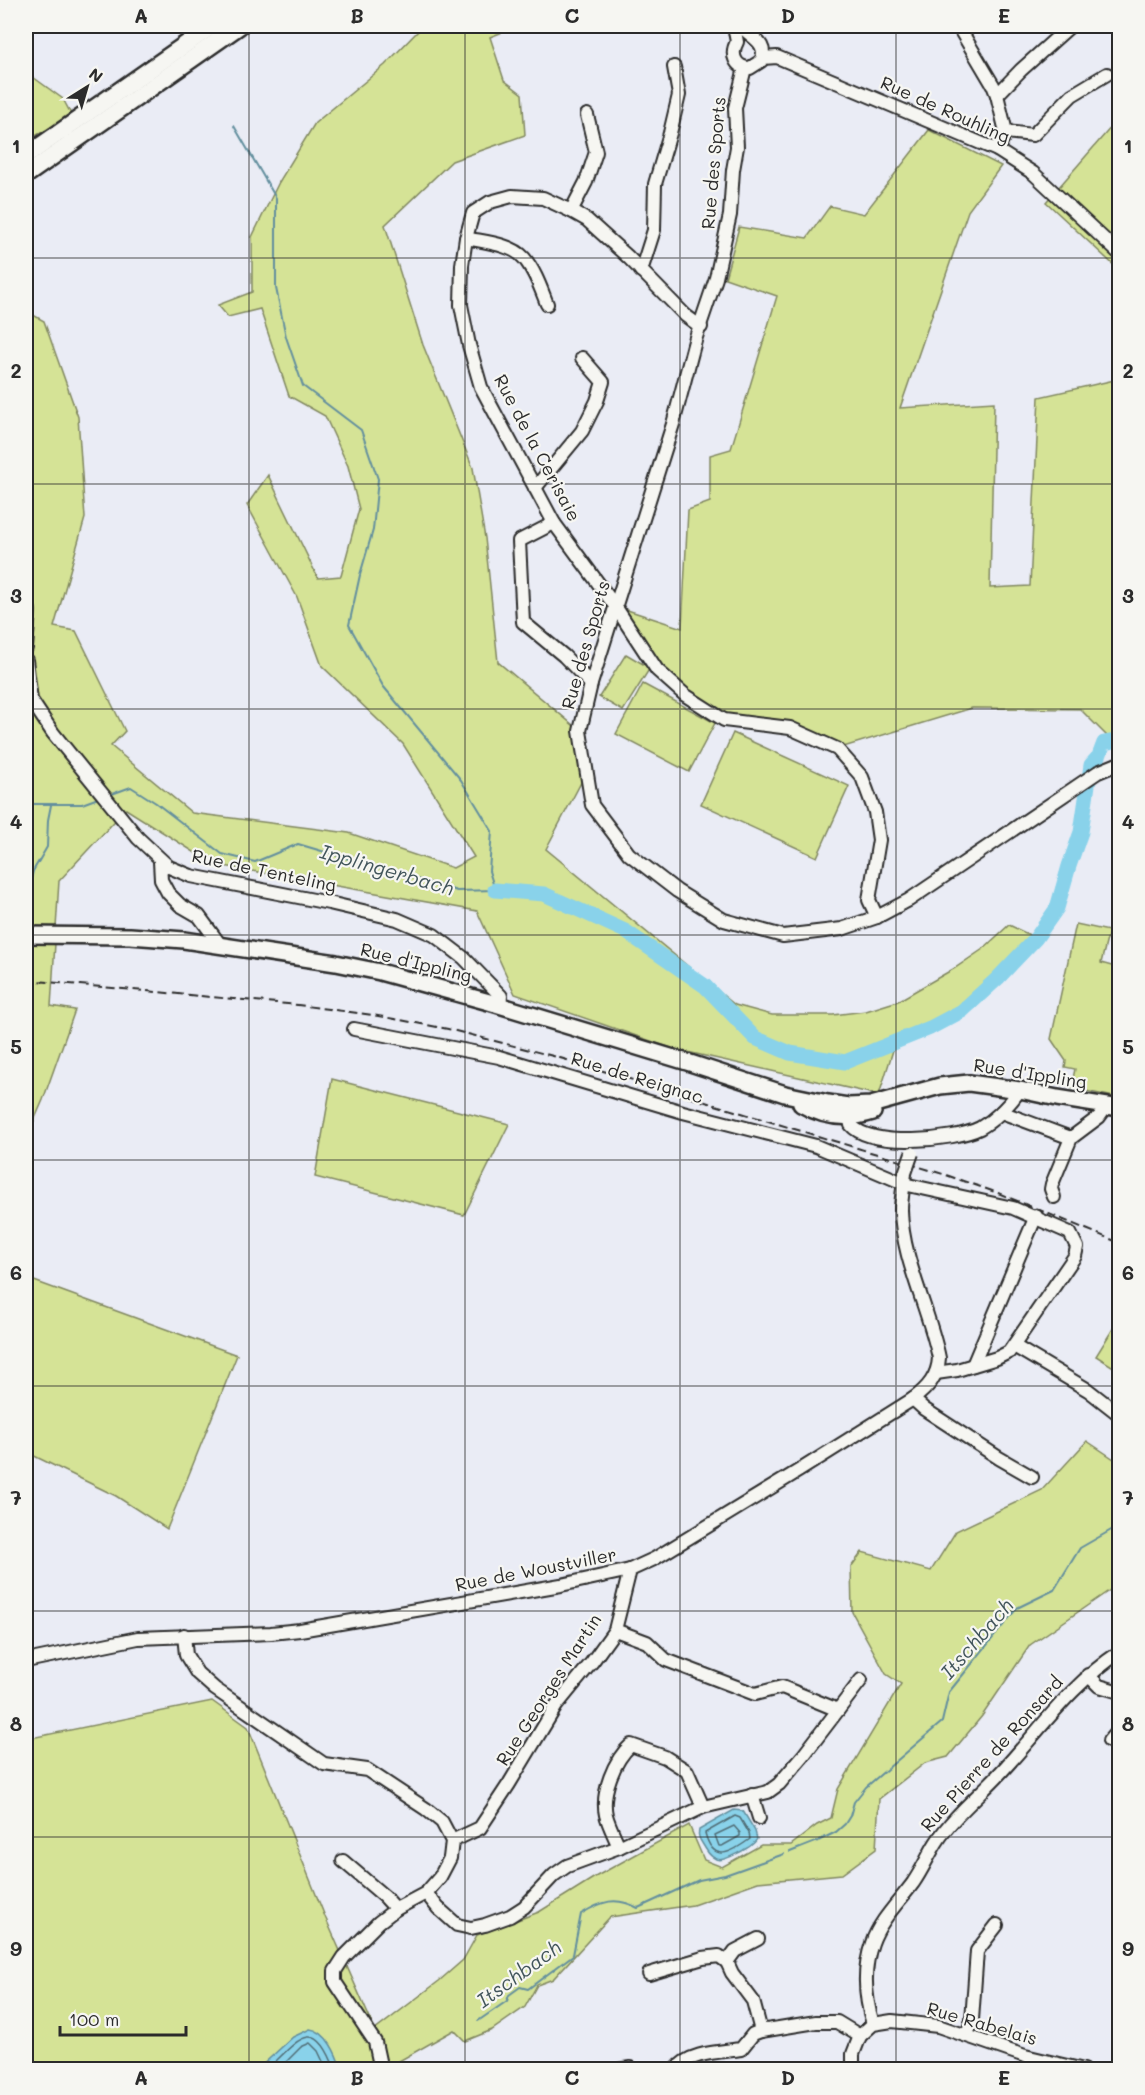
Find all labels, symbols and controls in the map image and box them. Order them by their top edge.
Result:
text: A [134,2,148,28]
text: B [350,2,364,28]
text: C [565,2,580,28]
text: D [781,2,795,28]
text: E [998,2,1010,28]
north arrow [57,57,117,117]
text: N [85,63,108,87]
street label: Rue de Rouhling [877,70,1014,148]
street label: Rue des Sports [695,96,731,230]
text: 1 [12,132,20,158]
text: 1 [1124,132,1132,158]
text: 2 [10,357,22,383]
text: 2 [1122,357,1134,383]
street label: Rue de la Cerisaie [489,370,587,525]
street label: Rue des Sports [555,578,615,712]
text: 3 [10,582,22,608]
text: 3 [1122,582,1134,608]
text: 4 [10,808,23,834]
text: 4 [1122,808,1135,834]
water label: Ipplingerbach [317,838,457,901]
street label: Rue de Tenteling [190,843,339,897]
street label: Rue d'Ippling [358,937,475,987]
text: 5 [10,1033,22,1059]
text: 5 [1122,1033,1134,1059]
street label: Rue de Reignac [568,1046,706,1109]
street label: Rue d'Ippling [972,1052,1088,1094]
text: 6 [10,1259,22,1285]
text: 6 [1122,1259,1134,1285]
text: 7 [10,1484,22,1510]
text: 7 [1122,1484,1134,1510]
street label: Rue de Woustviller [453,1542,619,1596]
water label: Itschbach [934,1593,1018,1684]
street label: Rue Georges Martin [490,1609,606,1770]
street label: Rue Pierre de Ronsard [915,1670,1068,1836]
text: 8 [10,1710,22,1736]
text: 8 [1122,1710,1134,1736]
water label: Itschbach [471,1934,566,2013]
text: 9 [10,1935,22,1961]
text: 9 [1122,1935,1134,1961]
street label: Rue Rabelais [924,1996,1040,2050]
scale bar [60,1999,186,2037]
text: 100 m [69,2007,119,2031]
text: A [134,2064,148,2090]
text: B [350,2064,364,2090]
text: C [565,2064,580,2090]
text: D [781,2064,795,2090]
text: E [998,2064,1010,2090]

